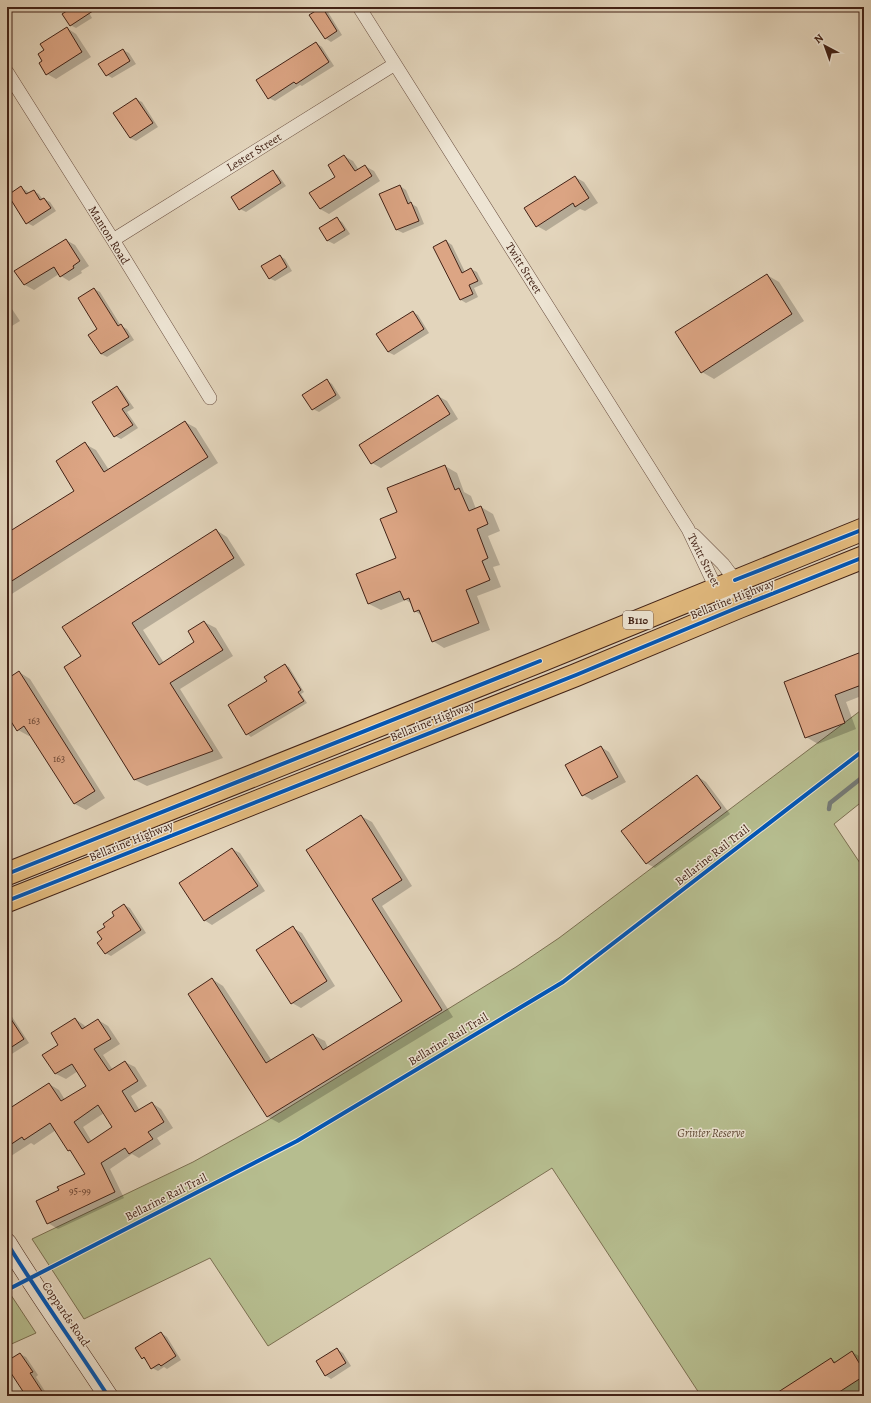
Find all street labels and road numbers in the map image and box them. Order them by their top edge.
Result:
street label: Lester Street [223,129,285,175]
street label: Manton Road [85,203,134,268]
street label: Twitt Street [502,239,546,297]
street label: Twitt Street [684,531,724,589]
street label: Bellarine Highway [687,575,777,623]
road number: B110 [623,611,653,629]
street label: Bellarine Highway [387,697,477,745]
street label: Bellarine Highway [86,817,176,865]
street label: Bellarine Rail Trail [672,821,752,889]
street label: Bellarine Rail Trail [405,1009,491,1069]
street label: Bellarine Rail Trail [122,1169,210,1225]
street label: Coppards Road [39,1279,94,1350]

